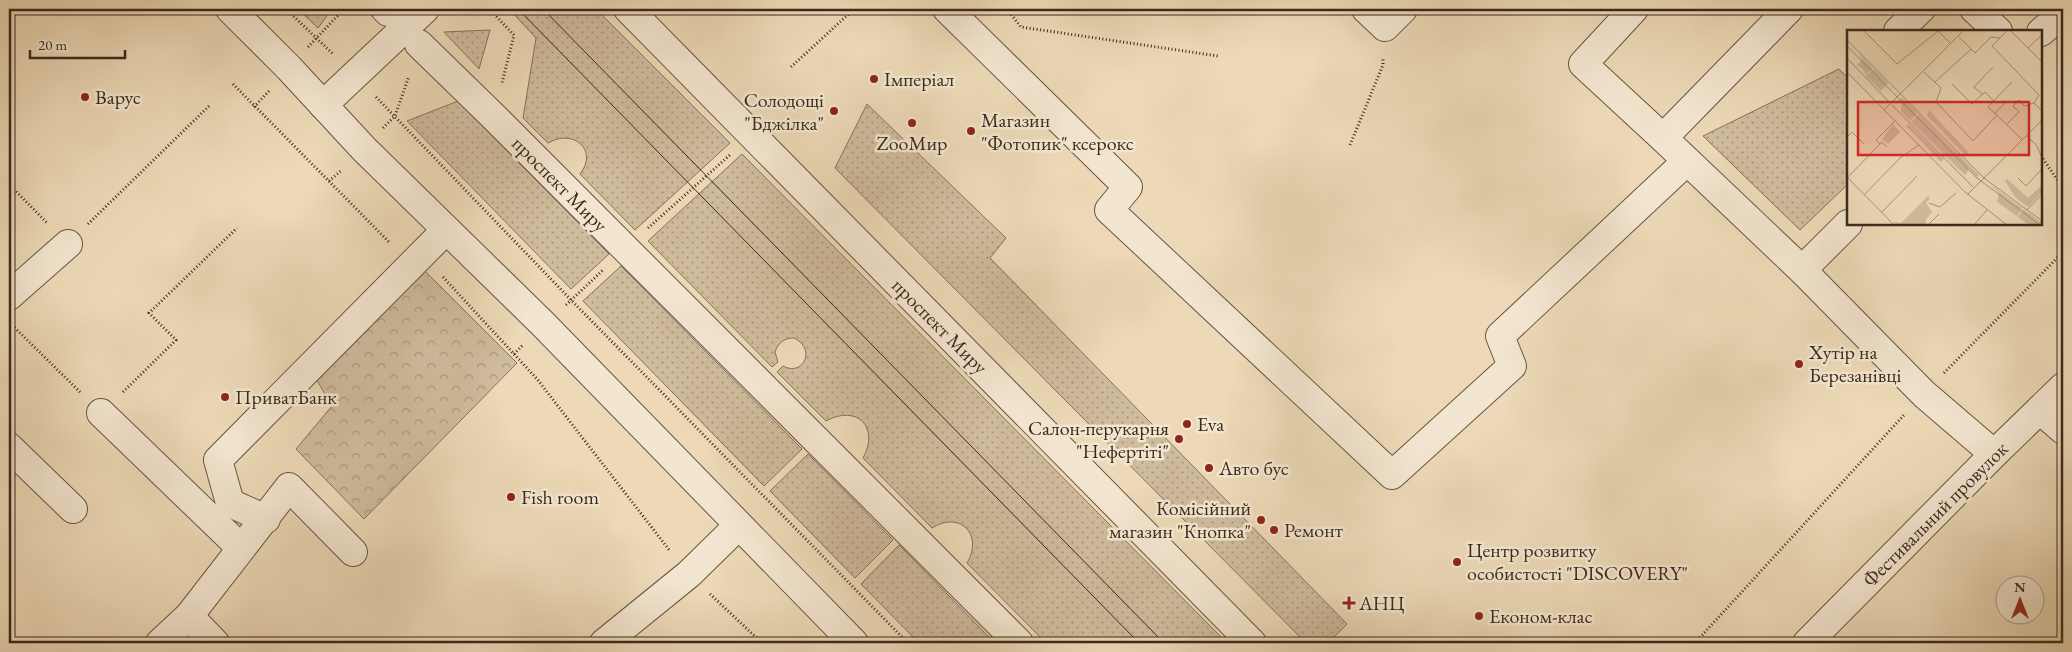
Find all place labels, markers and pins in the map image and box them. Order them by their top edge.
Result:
place label: Імперіал [884,66,954,92]
marker: Імперіал [868,73,880,85]
place label: Варус [95,84,141,110]
place label: Солодощі "Бджілка" [744,87,824,136]
marker: Варус [79,91,91,103]
marker: Солодощі "Бджілка" [828,105,840,117]
place label: Магазин "Фотопик" ксерокс [981,107,1134,156]
marker: ZooМир [906,117,918,129]
marker: Магазин "Фотопик" ксерокс [965,125,977,137]
place label: ZooМир [877,130,947,156]
place label: Хутір на Березанівці [1808,339,1901,388]
marker: Хутір на Березанівці [1793,358,1805,370]
place label: ПриватБанк [235,384,337,410]
marker: ПриватБанк [219,391,231,403]
place label: Eva [1197,411,1224,437]
place label: Салон-перукарня "Нефертіті" [1028,415,1169,464]
marker: Eva [1181,418,1193,430]
marker: Салон-перукарня "Нефертіті" [1173,433,1185,445]
place label: Авто бус [1218,455,1289,481]
marker: Авто бус [1203,462,1215,474]
place label: Fish room [521,484,599,510]
marker: Fish room [505,491,517,503]
place label: Комісійний магазин "Кнопка" [1109,495,1251,544]
marker: Комісійний магазин "Кнопка" [1255,514,1267,526]
place label: Ремонт [1284,517,1343,543]
marker: Ремонт [1268,524,1280,536]
place label: Центр розвитку особистості "DISCOVERY" [1467,537,1688,586]
marker: Центр розвитку особистості "DISCOVERY" [1451,556,1463,568]
place label: АНЦ [1358,590,1405,616]
marker: АНЦ [1343,597,1355,609]
place label: Економ-клас [1489,603,1593,629]
marker: Економ-клас [1473,610,1485,622]

